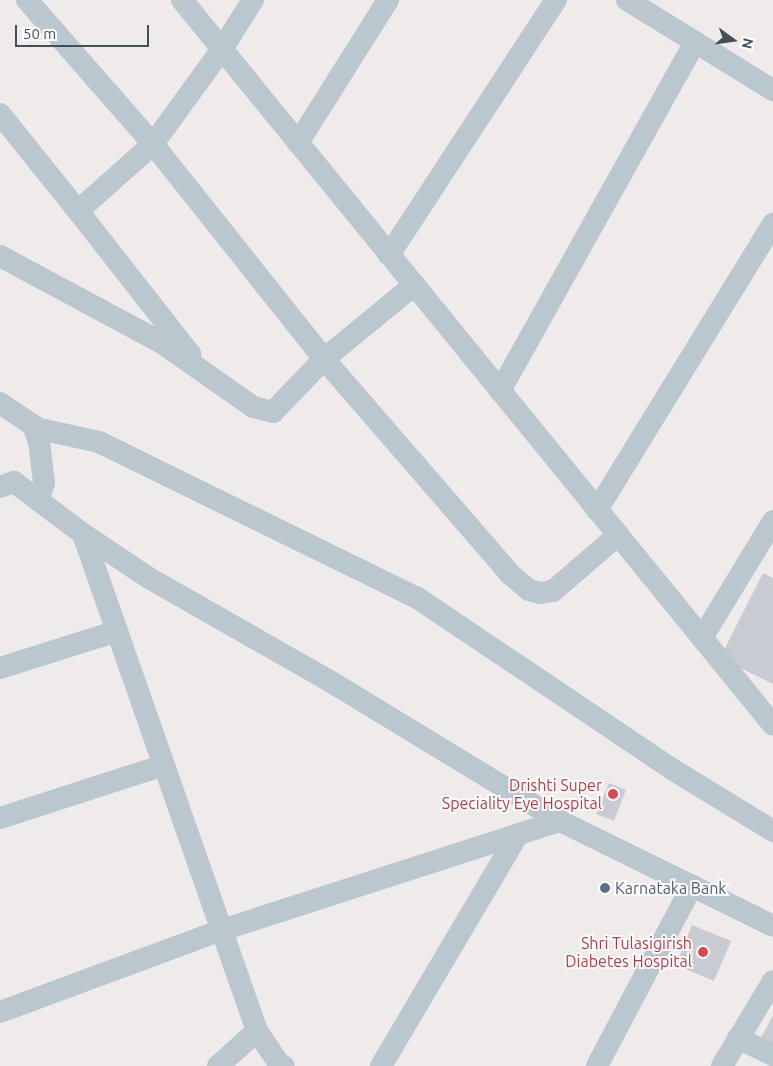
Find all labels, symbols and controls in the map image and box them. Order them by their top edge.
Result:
scale bar [18,15,151,47]
north arrow [708,15,758,65]
text: 50 m [23,25,56,42]
text: N [739,37,757,51]
place label: Drishti Super Speciality Eye Hospital [442,775,602,813]
marker: Drishti Super Speciality Eye Hospital [606,787,620,801]
place label: Karnataka Bank [615,878,726,898]
marker: Karnataka Bank [599,882,611,894]
place label: Shri Tulasigirish Diabetes Hospital [565,933,692,971]
marker: Shri Tulasigirish Diabetes Hospital [696,945,710,959]

